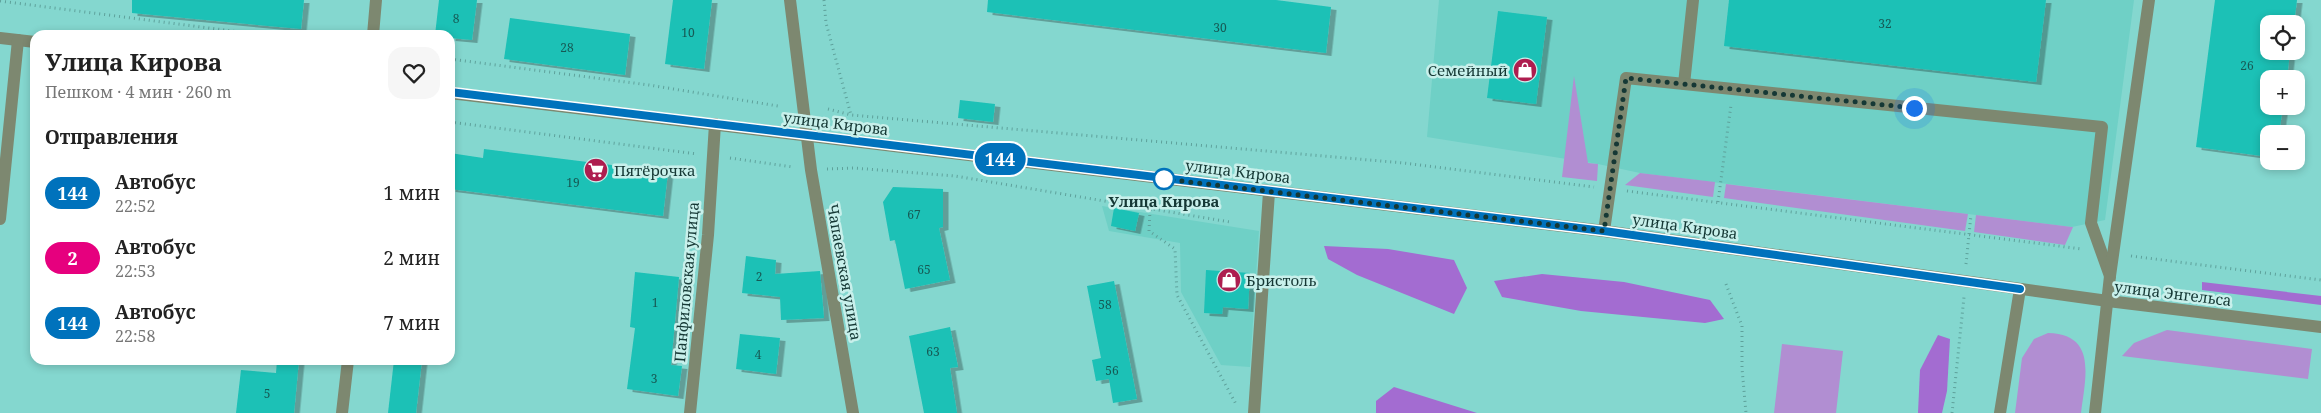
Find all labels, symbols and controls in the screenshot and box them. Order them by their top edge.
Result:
house number: 8 [453,10,460,27]
house number: 32 [1878,15,1892,32]
map controls [2260,15,2305,170]
button: locate [2260,15,2305,60]
house number: 30 [1213,19,1227,36]
house number: 10 [681,24,695,41]
house number: 28 [560,39,574,56]
text: Улица Кирова [45,45,222,78]
button: heart [388,47,440,99]
shop icon: Семейный [1512,57,1538,83]
house number: 26 [2240,57,2254,74]
place label: Семейный [1428,60,1508,80]
button: + [2260,70,2305,115]
text: Пешком · 4 мин · 260 m [45,81,232,103]
your location [1902,96,1927,121]
street label: улица Кирова [782,107,890,139]
text: Отправления [45,124,178,150]
button: − [2260,125,2305,170]
line badge: 144 [971,143,1029,175]
text: 144 [985,147,1015,171]
street label: улица Кирова [1184,155,1292,187]
supermarket icon: Пятёрочка [583,157,609,183]
place label: Пятёрочка [614,160,695,180]
marker: Улица Кирова [1153,168,1175,190]
text: Автобус [115,169,196,195]
house number: 19 [566,174,580,191]
text: 1 мин [383,180,440,206]
text: 144 [57,181,88,205]
place label: Улица Кирова [1109,191,1219,211]
text: 22:52 [115,195,155,217]
street label: Панфиловская улица [669,201,703,363]
street label: Чапаевская улица [823,202,867,342]
house number: 67 [907,206,921,223]
street label: улица Кирова [1631,209,1739,243]
text: Автобус [115,234,196,260]
text: 2 мин [383,245,440,271]
text: 2 [67,246,78,270]
text: 22:53 [115,260,155,282]
house number: 65 [917,261,931,278]
shop icon: Бристоль [1216,267,1242,293]
house number: 2 [756,268,762,285]
place label: Бристоль [1246,270,1316,290]
street label: улица Энгельса [2113,276,2233,310]
house number: 1 [652,294,658,311]
house number: 58 [1098,296,1112,313]
text: Автобус [115,299,196,325]
text: 7 мин [383,310,440,336]
text: 144 [57,311,88,335]
text: 22:58 [115,325,155,347]
house number: 63 [926,343,940,360]
house number: 4 [755,346,762,363]
house number: 56 [1105,362,1119,379]
house number: 3 [651,370,658,387]
house number: 5 [264,385,270,402]

